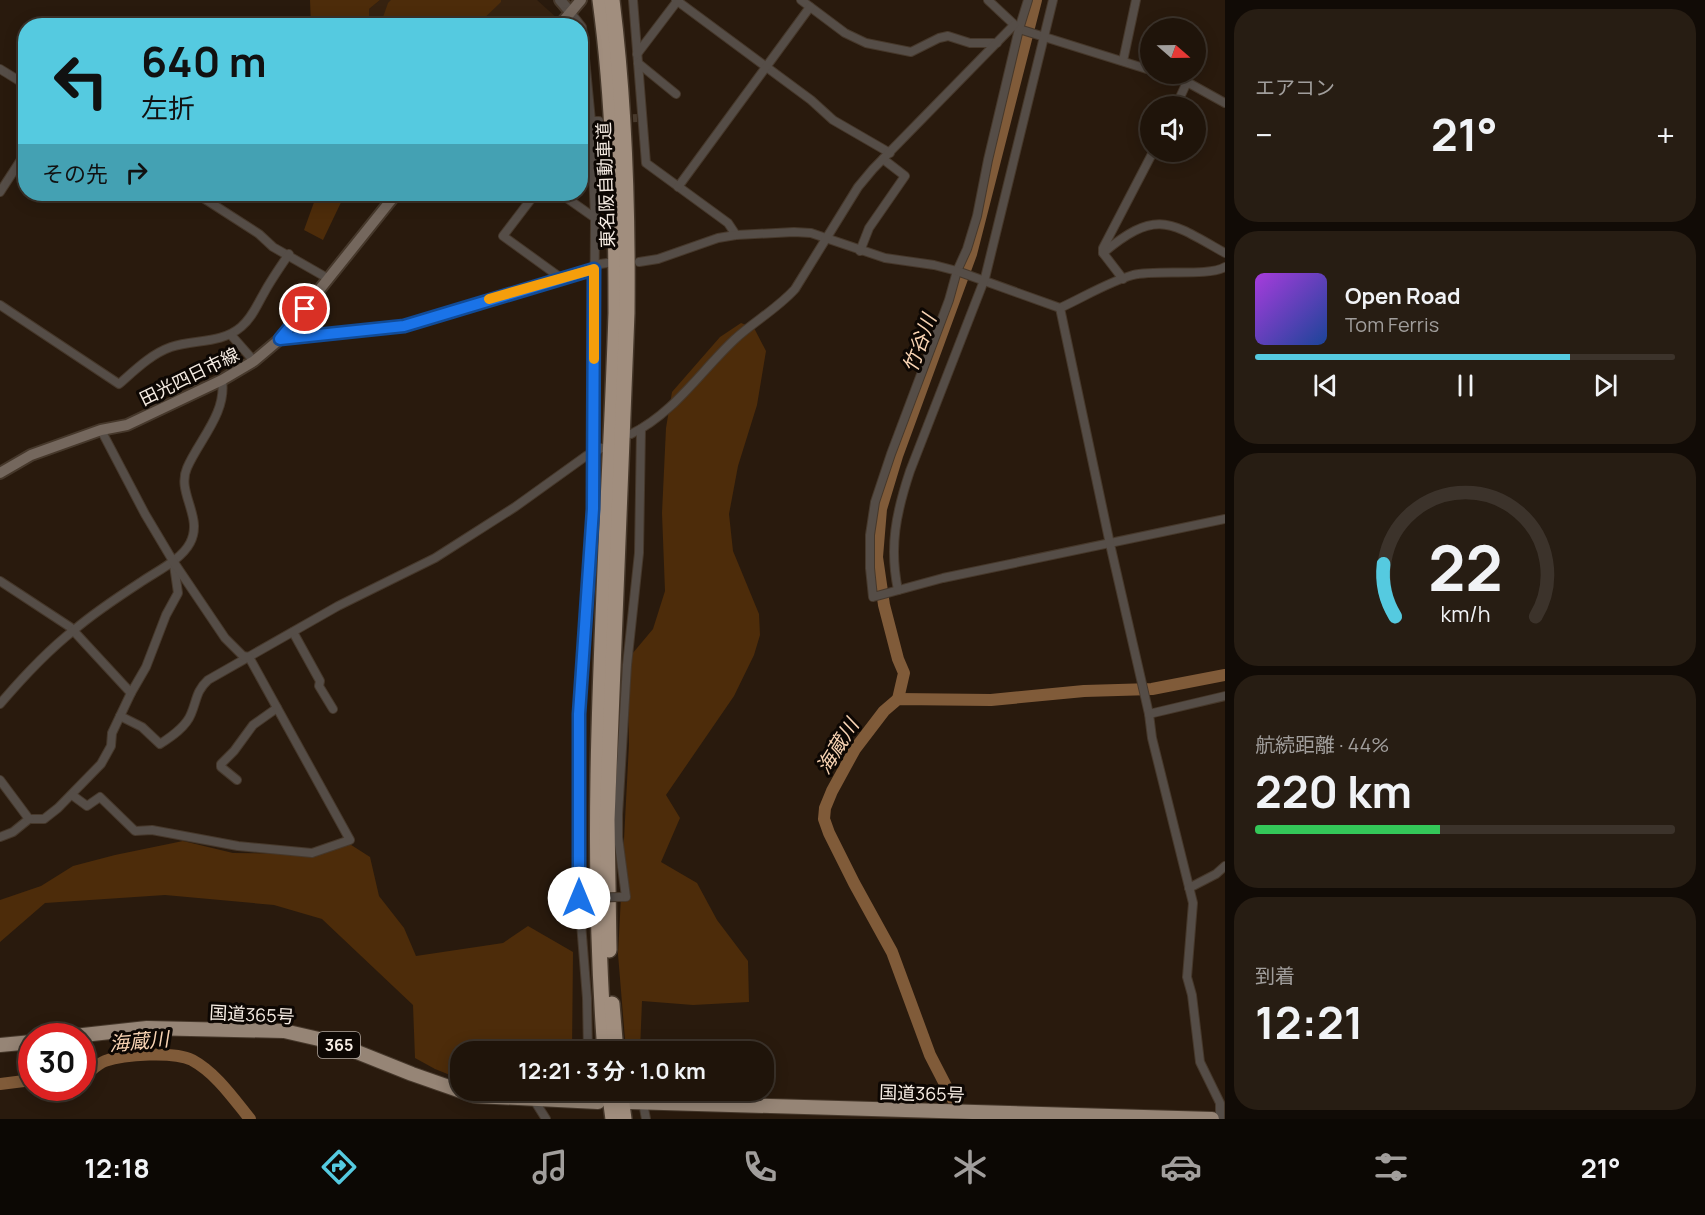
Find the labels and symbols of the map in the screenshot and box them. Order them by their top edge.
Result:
north arrow [1140,18,1206,84]
street label: 東名阪自動車道 [591,122,619,248]
pin [279,283,330,334]
water label: 竹谷川 [896,308,943,376]
street label: 田光四日市線 [135,342,243,410]
water label: 海蔵川 [810,712,865,779]
position arrow [547,866,611,930]
street label: 国道365号 [209,1000,295,1028]
speed limit sign: 30 [18,1023,96,1101]
water label: 海蔵川 [108,1025,172,1057]
road number: 365 [318,1032,360,1058]
street label: 国道365号 [879,1080,965,1106]

